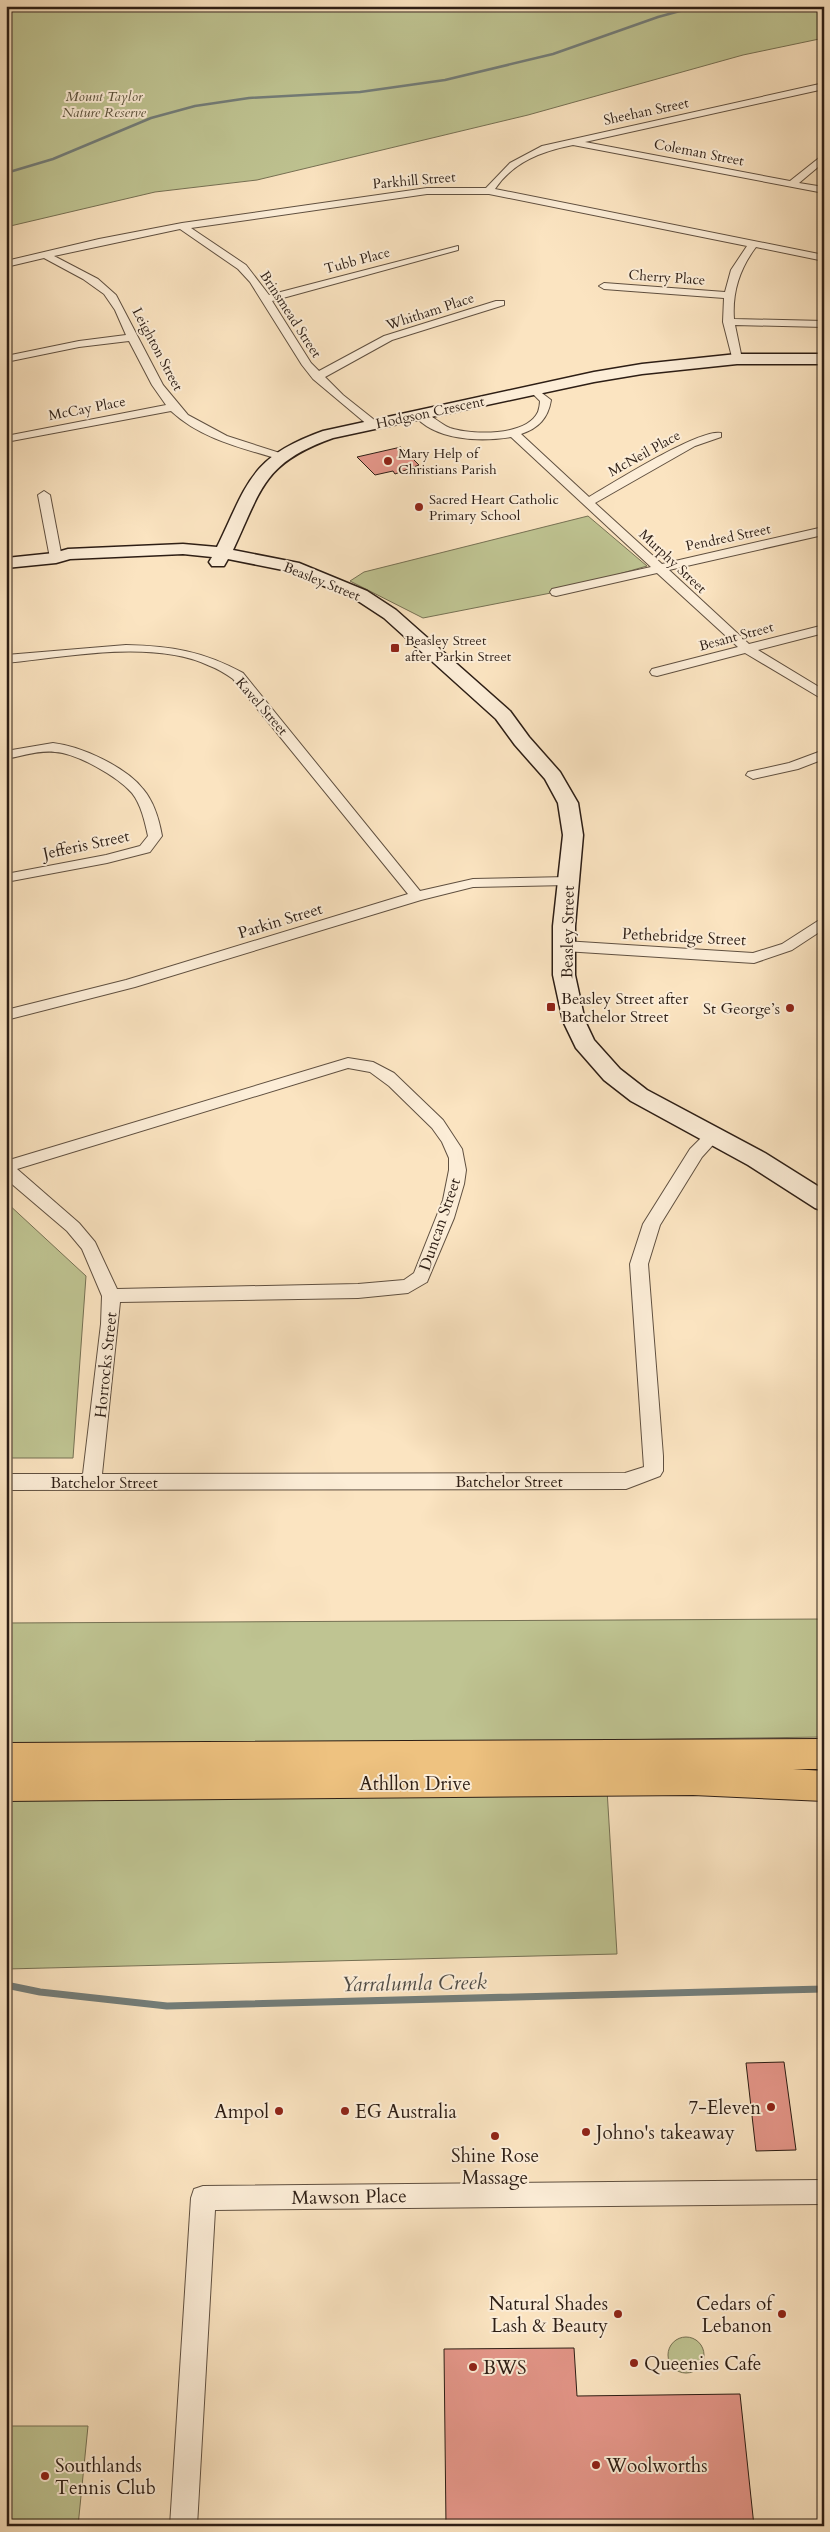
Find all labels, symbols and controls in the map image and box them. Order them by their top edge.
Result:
park label: Mount Taylor Nature Reserve [62,87,147,122]
street label: Sheehan Street [602,93,691,130]
street label: Coleman Street [652,134,746,171]
street label: Parkhill Street [372,167,457,194]
street label: Tubb Place [322,243,392,278]
street label: Cherry Place [628,265,706,290]
street label: Brinsmead Street [255,267,326,362]
street label: Whitham Place [383,288,477,335]
street label: Leighton Street [128,304,188,395]
street label: McCay Place [47,392,127,425]
street label: Hodgson Crescent [374,392,487,433]
street label: McNeil Place [605,426,684,481]
place label: Mary Help of Christians Parish [398,444,497,479]
marker: Mary Help of Christians Parish [382,455,394,467]
place label: Sacred Heart Catholic Primary School [429,490,559,525]
marker: Sacred Heart Catholic Primary School [413,501,425,513]
street label: Pendred Street [684,519,773,556]
street label: Murphy Street [635,525,711,598]
street label: Beasley Street [281,557,364,606]
street label: Besant Street [697,617,776,656]
place label: Beasley Street after Parkin Street [405,631,512,666]
marker: Beasley Street after Parkin Street [389,642,401,654]
street label: Kavel Street [231,673,292,740]
street label: Jefferis Street [39,825,132,865]
street label: Beasley Street [556,885,580,979]
street label: Parkin Street [235,898,325,944]
street label: Pethebridge Street [621,923,747,951]
place label: Beasley Street after Batchelor Street [561,988,688,1028]
place label: St George’s [703,998,780,1020]
marker: Beasley Street after Batchelor Street [545,1001,557,1013]
marker: St George’s [784,1002,796,1014]
street label: Duncan Street [414,1175,466,1274]
street label: Horrocks Street [89,1311,122,1419]
street label: Batchelor Street [455,1471,563,1493]
street label: Batchelor Street [50,1472,158,1494]
street label: Athllon Drive [359,1771,471,1797]
water label: Yarralumla Creek [341,1968,488,1999]
place label: 7-Eleven [689,2095,761,2121]
place label: Ampol [214,2099,269,2125]
place label: EG Australia [355,2099,457,2125]
marker: 7-Eleven [765,2101,777,2113]
marker: Ampol [273,2105,285,2117]
marker: EG Australia [339,2105,351,2117]
place label: Johno's takeaway [593,2120,735,2146]
marker: Johno's takeaway [580,2126,592,2138]
marker: Shine Rose Massage [489,2130,501,2142]
place label: Shine Rose Massage [451,2143,539,2191]
street label: Mawson Place [291,2183,407,2211]
place label: Natural Shades Lash & Beauty [489,2291,608,2339]
place label: Cedars of Lebanon [696,2291,775,2339]
marker: Natural Shades Lash & Beauty [612,2308,624,2320]
marker: Cedars of Lebanon [776,2308,788,2320]
place label: Queenies Cafe [644,2351,761,2377]
place label: BWS [483,2355,526,2381]
marker: Queenies Cafe [628,2357,640,2369]
marker: BWS [467,2361,479,2373]
place label: Southlands Tennis Club [55,2453,156,2501]
place label: Woolworths [605,2453,708,2479]
marker: Woolworths [590,2459,602,2471]
marker: Southlands Tennis Club [39,2470,51,2482]

